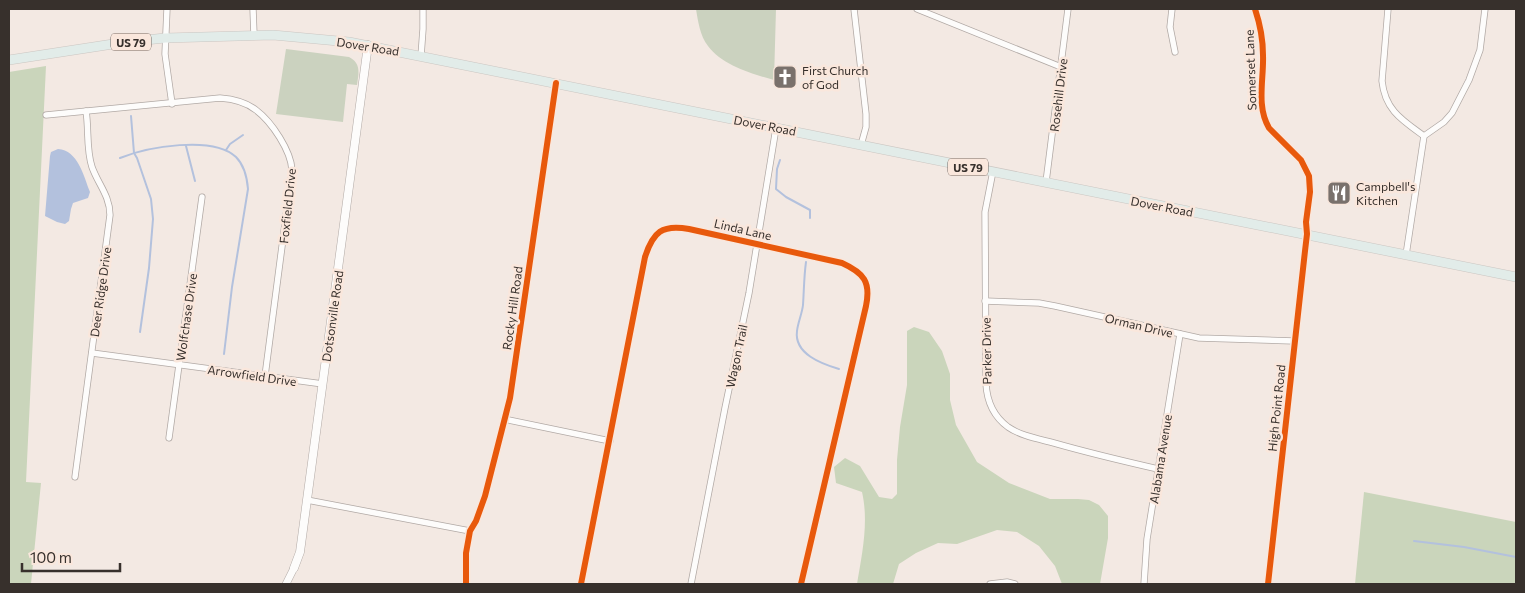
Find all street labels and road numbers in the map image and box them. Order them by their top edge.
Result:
street label: Somerset Lane [1242,29,1258,111]
road number: US 79 [111,34,151,51]
street label: Dover Road [336,34,400,58]
street label: Rosehill Drive [1047,58,1069,132]
street label: Dover Road [733,112,797,138]
road number: US 79 [948,158,988,176]
street label: Foxfield Drive [276,168,298,244]
street label: Dover Road [1130,193,1194,219]
street label: Linda Lane [713,216,773,242]
street label: Deer Ridge Drive [87,246,113,338]
street label: Rocky Hill Road [499,265,525,351]
street label: Dotsonville Road [319,269,345,363]
street label: Wolfchase Drive [173,272,199,362]
street label: Orman Drive [1104,310,1174,340]
street label: Parker Drive [978,317,994,385]
street label: Wagon Trail [722,323,750,389]
street label: Arrowfield Drive [207,362,297,388]
street label: High Point Road [1264,364,1288,452]
street label: Alabama Avenue [1146,413,1174,505]

